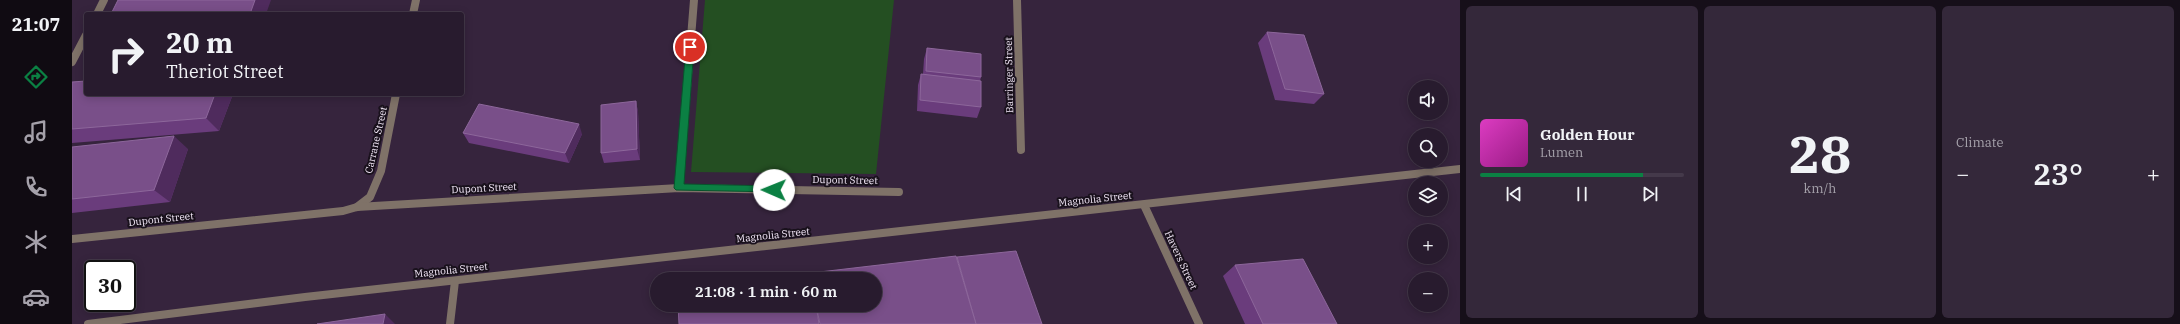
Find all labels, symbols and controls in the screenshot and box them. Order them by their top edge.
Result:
text: 21:07 [12,13,60,36]
text: 20 m [166,24,233,61]
icon: right [100,28,152,80]
pin [673,30,707,64]
icon: arrive [679,36,701,58]
street label: Barringer Street [1002,36,1016,113]
text: Theriot Street [166,60,284,83]
icon: directions [22,63,50,91]
map controls [1408,80,1448,312]
button: sound [1408,80,1448,120]
street label: Carrane Street [362,105,390,175]
icon: music [22,118,50,146]
text: 28 [1789,120,1851,187]
text: Golden Hour [1540,125,1635,144]
button: search [1408,128,1448,168]
text: Climate [1956,134,2003,151]
text: Lumen [1540,144,1583,161]
text: 23° [2033,154,2083,193]
text: − [1956,159,1969,188]
text: + [2147,159,2160,188]
position arrow [753,169,795,211]
icon: phone [22,173,50,201]
street label: Dupont Street [812,173,878,187]
button: layers [1408,176,1448,216]
street label: Dupont Street [451,180,517,196]
text: km/h [1804,180,1836,197]
icon: previous [1503,183,1525,205]
icon: pause [1571,183,1593,205]
icon: next [1639,183,1661,205]
street label: Magnolia Street [1058,189,1133,209]
street label: Dupont Street [128,209,195,229]
button: + [1408,224,1448,264]
street label: Magnolia Street [736,225,811,245]
icon: climate [22,228,50,256]
street label: Havers Street [1162,228,1201,292]
speed limit sign: 30 [84,260,136,312]
street label: Magnolia Street [414,260,489,280]
button: − [1408,272,1448,312]
text: 21:08 · 1 min · 60 m [695,282,837,301]
icon: car [22,283,50,311]

